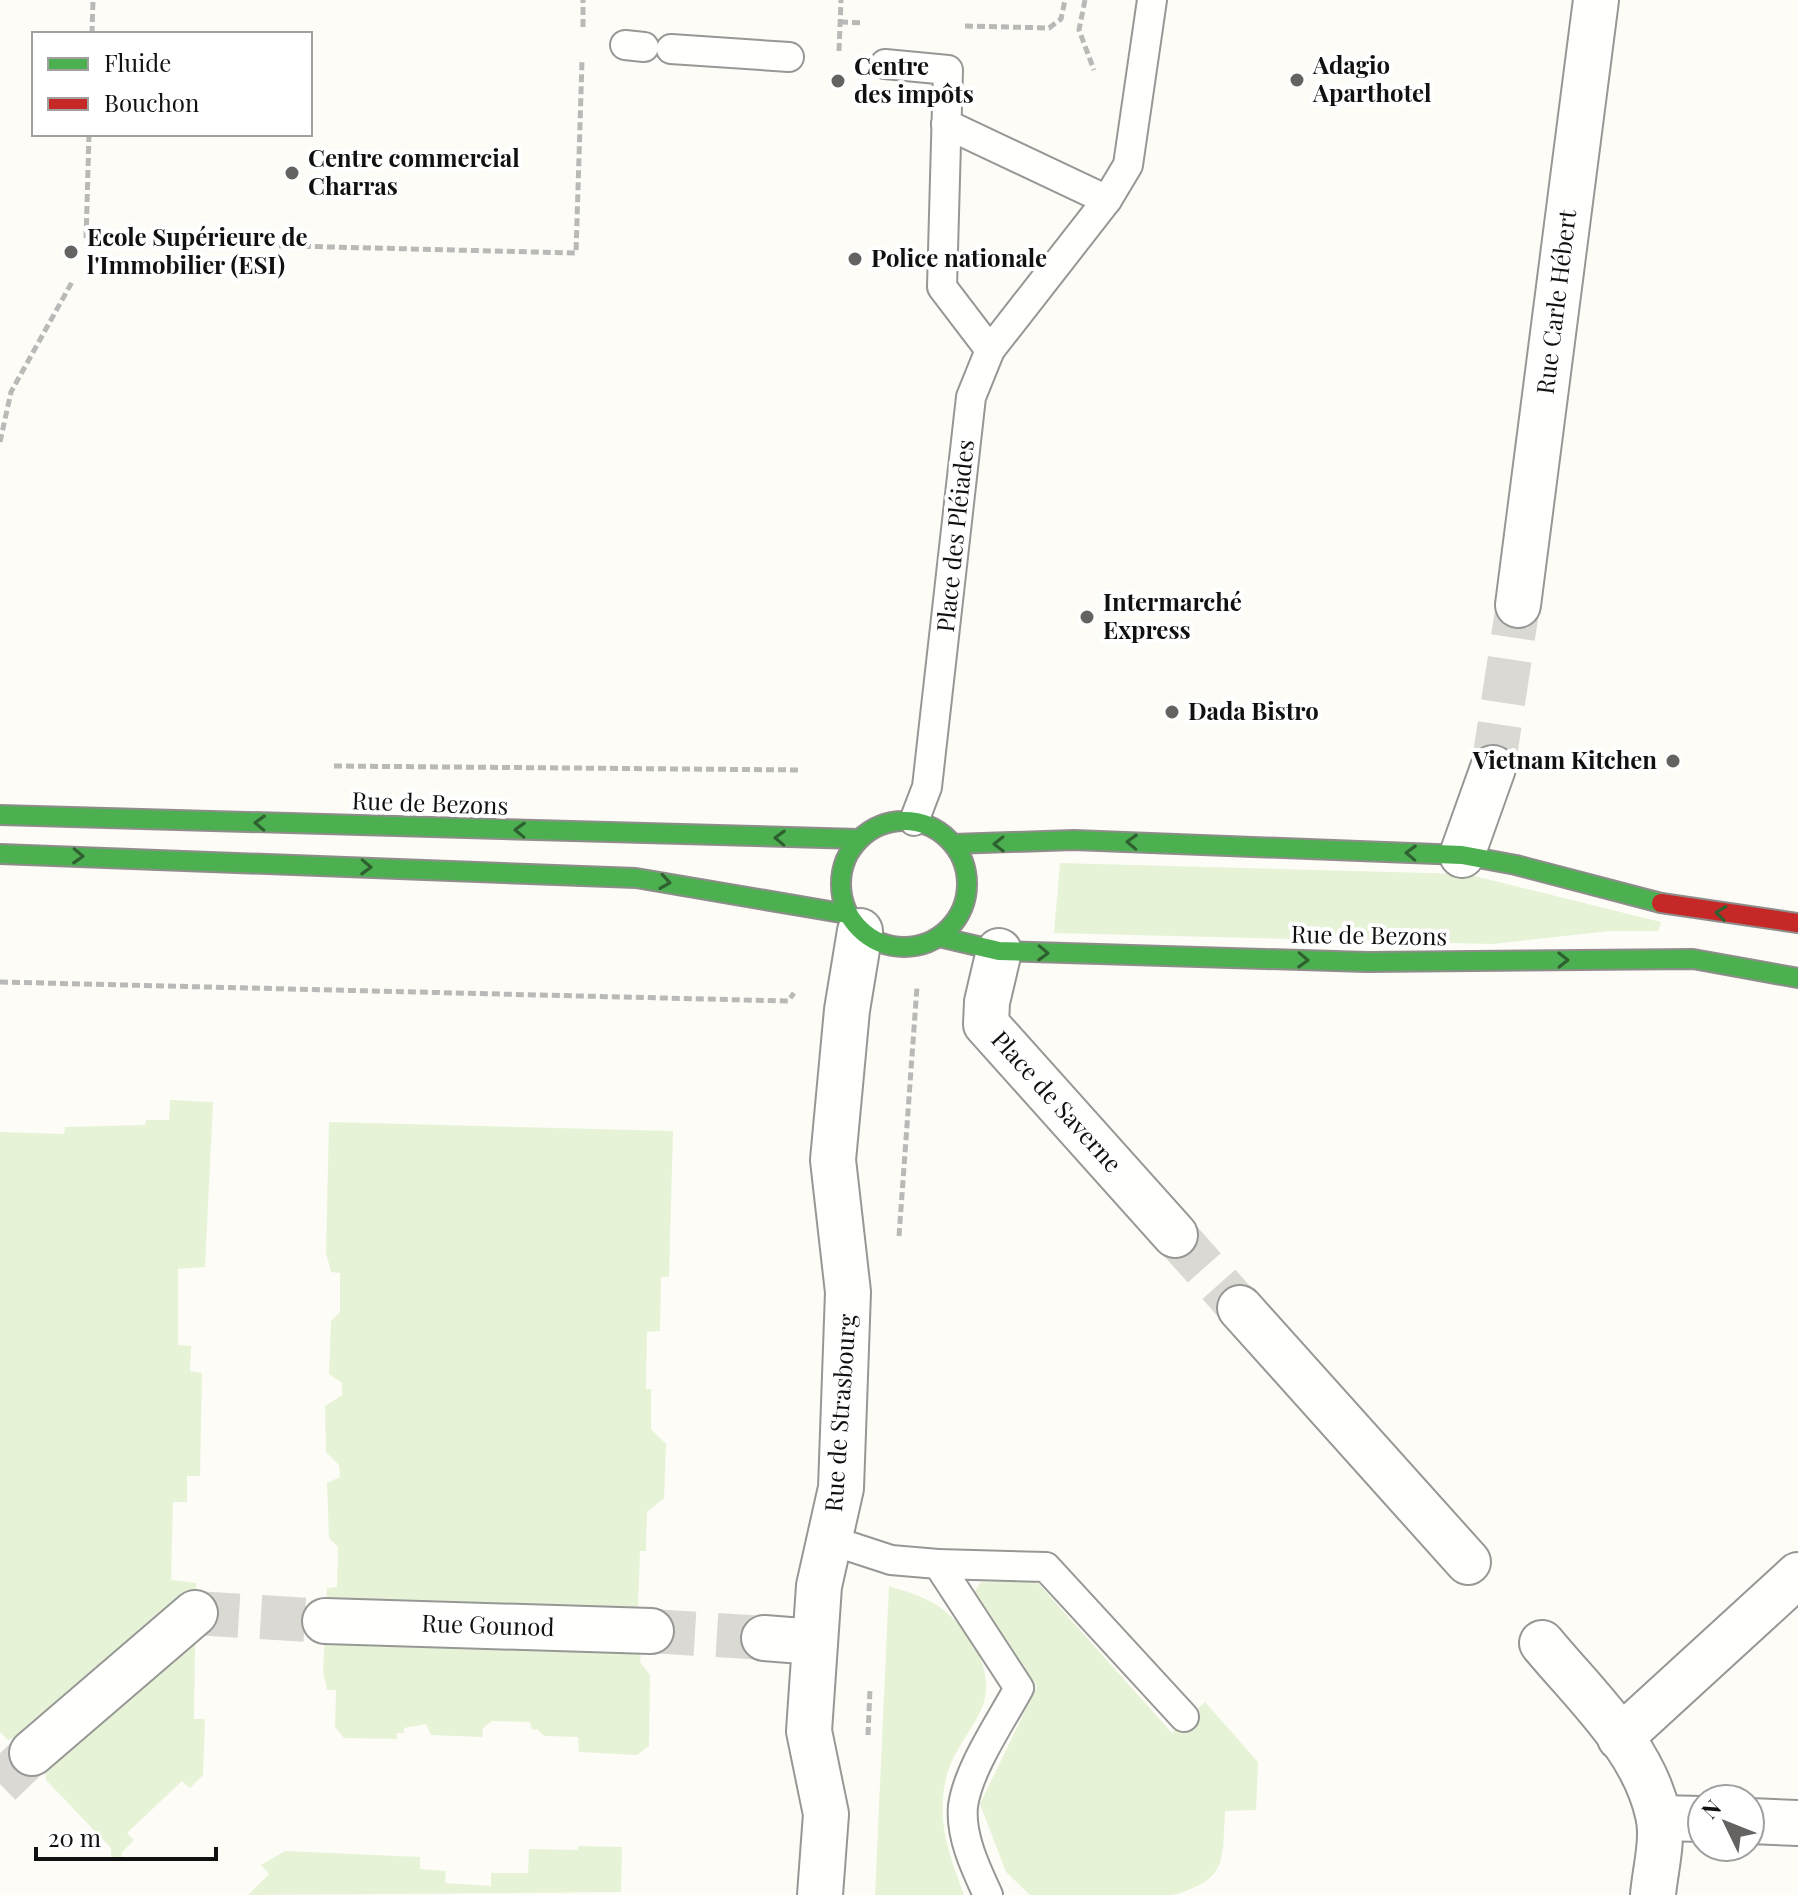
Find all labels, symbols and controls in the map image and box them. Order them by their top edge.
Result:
legend [32,32,312,136]
text: Fluide [104,46,171,78]
place label: Adagio Aparthotel [1312,48,1432,108]
place label: Centre des impôts [854,49,974,109]
marker: Adagio Aparthotel [1288,71,1306,89]
marker: Centre des impôts [829,72,847,90]
text: Bouchon [104,86,199,118]
place label: Centre commercial Charras [308,141,520,201]
marker: Centre commercial Charras [283,164,301,182]
street label: Rue Carle Hébert [1528,207,1582,396]
place label: Ecole Supérieure de l'Immobilier (ESI) [87,220,308,280]
place label: Police nationale [871,241,1047,273]
marker: Ecole Supérieure de l'Immobilier (ESI) [62,243,80,261]
marker: Police nationale [846,250,864,268]
street label: Place des Pléiades [928,438,980,634]
place label: Intermarché Express [1103,585,1242,645]
marker: Intermarché Express [1078,608,1096,626]
place label: Dada Bistro [1188,694,1319,726]
marker: Dada Bistro [1163,703,1181,721]
place label: Vietnam Kitchen [1472,743,1657,775]
marker: Vietnam Kitchen [1664,752,1682,770]
street label: Rue de Bezons [351,783,509,821]
one-way arrow [253,814,266,831]
one-way arrow [513,822,526,839]
one-way arrow [773,830,786,847]
one-way arrow [1125,834,1138,851]
one-way arrow [992,835,1005,853]
one-way arrow [1404,844,1417,861]
one-way arrow [72,848,85,865]
one-way arrow [360,858,373,875]
one-way arrow [658,873,672,890]
one-way arrow [1714,905,1728,922]
street label: Rue de Bezons [1291,917,1448,951]
one-way arrow [1037,944,1050,961]
one-way arrow [1297,951,1310,969]
one-way arrow [1557,951,1570,969]
street label: Place de Saverne [985,1023,1130,1178]
street label: Rue de Strasbourg [816,1312,862,1513]
street label: Rue Gounod [421,1606,555,1642]
north arrow [1686,1783,1766,1863]
text: N [1694,1793,1727,1825]
scale bar [36,1811,216,1861]
text: 20 m [48,1821,101,1853]

